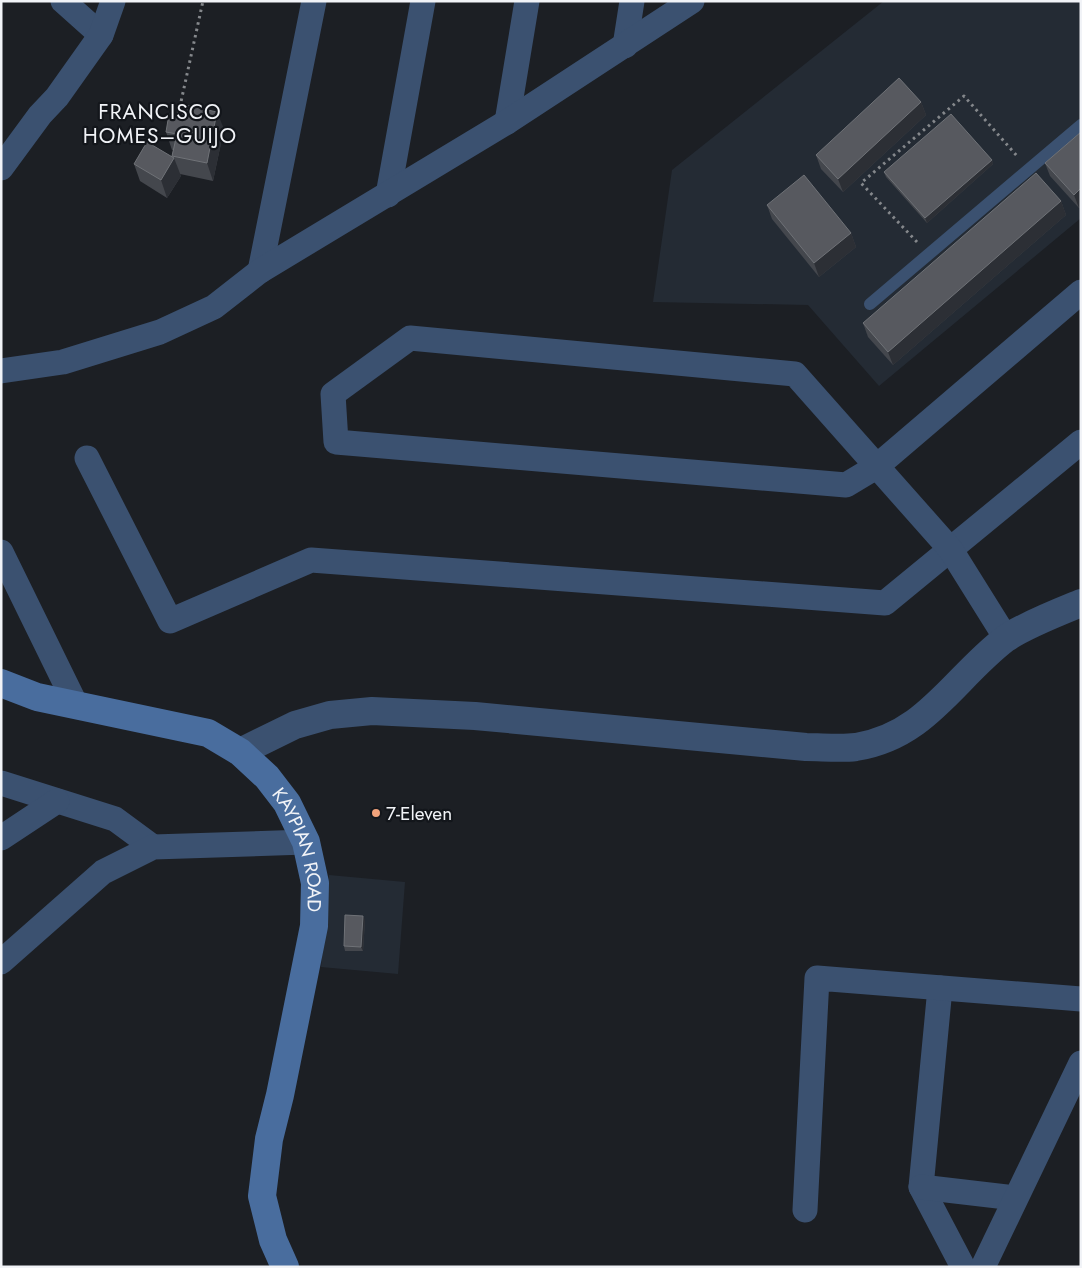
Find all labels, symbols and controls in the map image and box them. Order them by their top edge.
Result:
district label: FRANCISCO HOMES–GUIJO [83,97,237,151]
street label: KAYPIAN ROAD [266,782,329,912]
place label: 7-Eleven [386,800,452,827]
marker: 7-Eleven [370,807,382,819]

